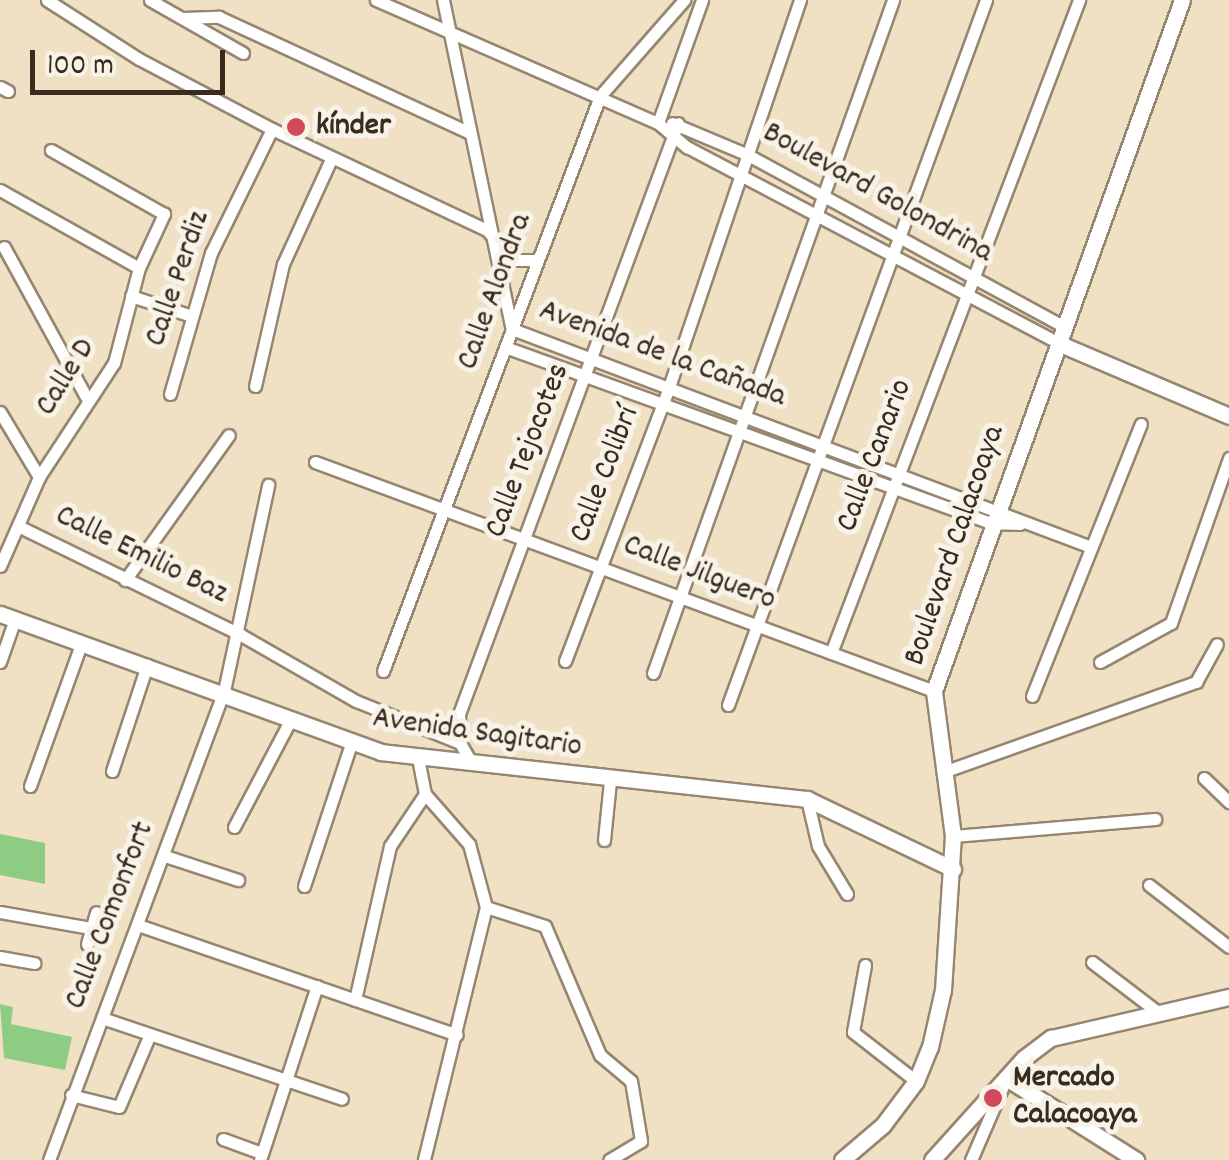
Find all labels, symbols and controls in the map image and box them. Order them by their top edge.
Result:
scale bar [35,30,230,92]
text: 100 m [47,46,114,89]
place label: kínder [316,108,391,146]
street label: Boulevard Golondrina [755,115,999,273]
marker: kínder [285,116,307,138]
street label: Calle Perdiz [138,206,220,352]
street label: Calle Alondra [450,209,542,375]
street label: Avenida de la Cañada [533,293,791,417]
street label: Calle D [28,332,106,424]
street label: Calle Tejocotes [478,358,580,544]
street label: Calle Canario [829,374,923,538]
street label: Calle Colibrí [563,402,649,548]
street label: Boulevard Calacoaya [897,421,1015,671]
street label: Calle Emilio Baz [48,498,234,614]
street label: Calle Jilguero [617,527,781,621]
street label: Avenida Sagitario [370,700,584,768]
street label: Calle Comonfort [58,817,164,1015]
place label: Mercado Calacoaya [1013,1061,1137,1136]
marker: Mercado Calacoaya [982,1087,1004,1109]

